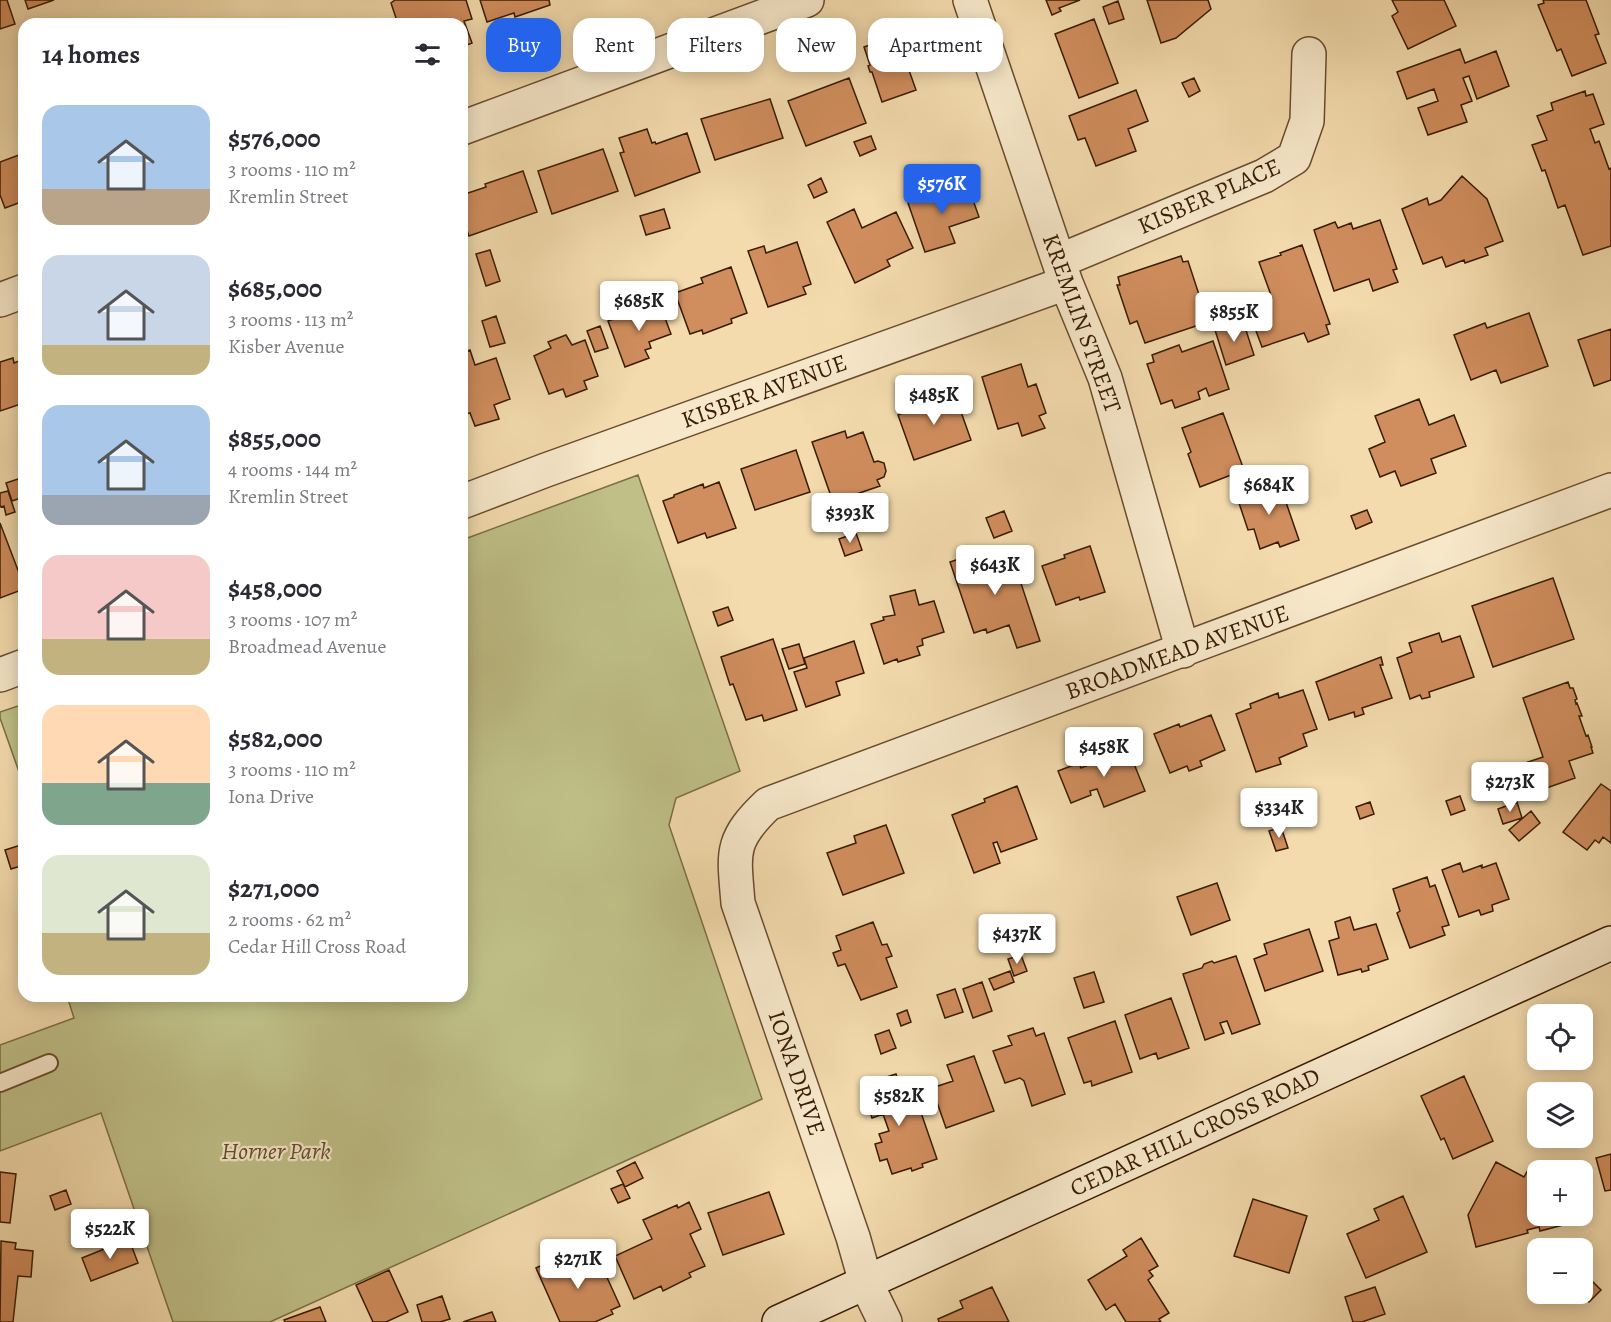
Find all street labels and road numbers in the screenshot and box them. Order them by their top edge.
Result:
street label: KISBER PLACE [1132,150,1286,242]
street label: KREMLIN STREET [1035,229,1129,417]
street label: KISBER AVENUE [677,346,851,436]
street label: BROADMEAD AVENUE [1061,597,1293,707]
street label: IONA DRIVE [761,1006,833,1140]
street label: CEDAR HILL CROSS ROAD [1065,1060,1325,1204]

